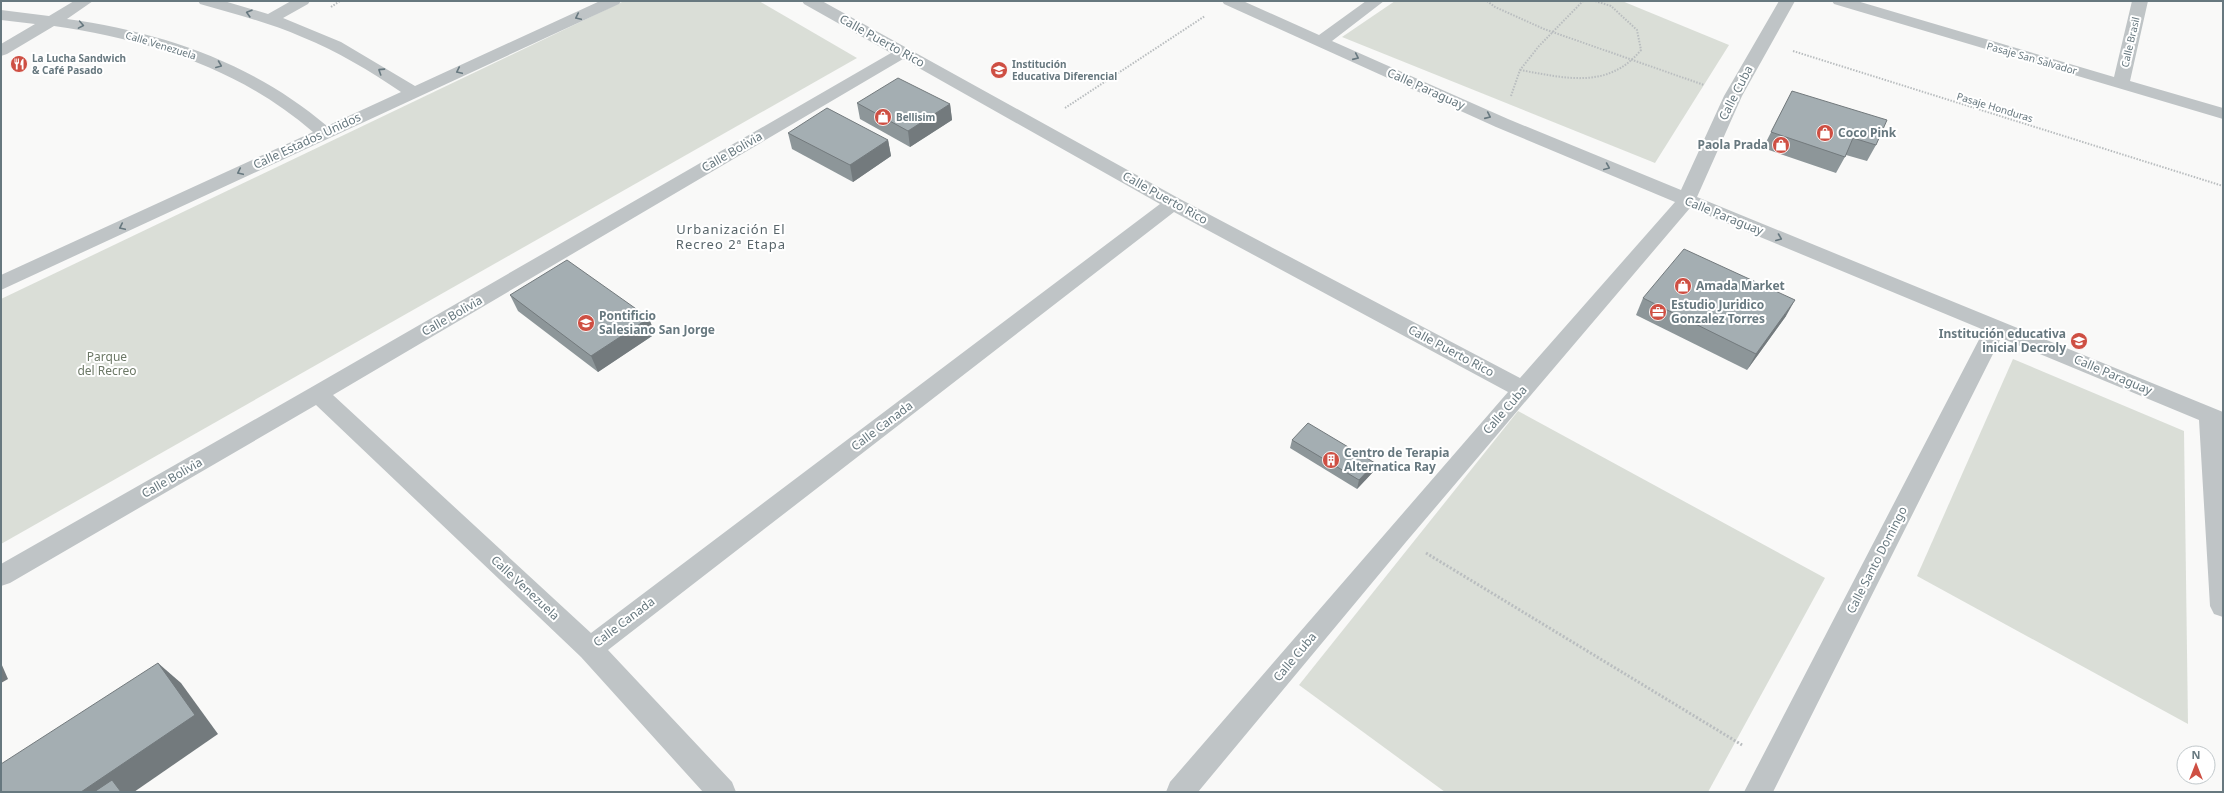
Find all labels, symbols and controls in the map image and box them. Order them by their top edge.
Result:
one-way arrow [246,9,253,18]
street label: Calle Puerto Rico [837,10,928,71]
one-way arrow [574,12,582,20]
street label: Calle Brasil [2117,15,2143,69]
one-way arrow [78,20,84,29]
street label: Calle Venezuela [124,28,198,62]
street label: Pasaje San Salvador [1985,38,2079,78]
place label: La Lucha Sandwich & Café Pasado [32,51,126,77]
one-way arrow [1352,52,1360,60]
restaurant icon: La Lucha Sandwich & Café Pasado [9,54,29,74]
place label: Institución Educativa Diferencial [1012,57,1117,83]
one-way arrow [216,60,223,68]
school or university icon: Institución Educativa Diferencial [989,60,1009,80]
street label: Calle Cuba [1714,62,1757,123]
street label: Calle Paraguay [1385,64,1469,114]
one-way arrow [456,66,464,74]
one-way arrow [378,68,385,76]
street label: Pasaje Honduras [1955,89,2035,125]
shop icon: Bellisim [873,107,893,127]
street label: Calle Estados Unidos [250,108,364,173]
place label: Bellisim [896,110,936,124]
one-way arrow [1484,112,1491,120]
shop icon: Coco Pink [1815,123,1835,143]
place label: Coco Pink [1838,124,1897,141]
street label: Calle Bolivia [698,127,765,176]
shop icon: Paola Prada [1771,135,1791,155]
place label: Paola Prada [1697,136,1768,153]
one-way arrow [1603,162,1611,170]
one-way arrow [236,167,244,175]
street label: Calle Puerto Rico [1120,167,1211,228]
street label: Calle Paraguay [1682,192,1767,239]
district label: Urbanización El Recreo 2ª Etapa [676,220,786,253]
one-way arrow [118,222,126,230]
one-way arrow [1776,234,1783,242]
shop icon: Amada Market [1673,276,1693,296]
place label: Amada Market [1696,277,1785,294]
street label: Calle Bolivia [418,291,485,340]
place label: Estudio Juridico Gonzalez Torres [1671,296,1765,327]
office icon: Estudio Juridico Gonzalez Torres [1648,302,1668,322]
place label: Pontificio Salesiano San Jorge [599,307,715,338]
school or university icon: Pontificio Salesiano San Jorge [576,313,596,333]
street label: Calle Puerto Rico [1405,321,1497,380]
place label: Institución educativa inicial Decroly [1939,325,2066,356]
school or university icon: Institución educativa inicial Decroly [2069,331,2089,351]
park label: Parque del Recreo [77,348,137,379]
street label: Calle Paraguay [2071,350,2156,399]
street label: Calle Cuba [1479,382,1531,438]
street label: Calle Canada [847,397,916,454]
place label: Centro de Terapia Alternatica Ray [1344,444,1449,475]
building icon: Centro de Terapia Alternatica Ray [1321,450,1341,470]
street label: Calle Bolivia [138,453,205,502]
street label: Calle Santo Domingo [1842,503,1911,616]
street label: Calle Venezuela [487,551,563,624]
street label: Calle Canada [589,593,658,650]
street label: Calle Cuba [1269,628,1320,685]
north arrow [2176,745,2216,785]
text: N [2192,747,2200,762]

